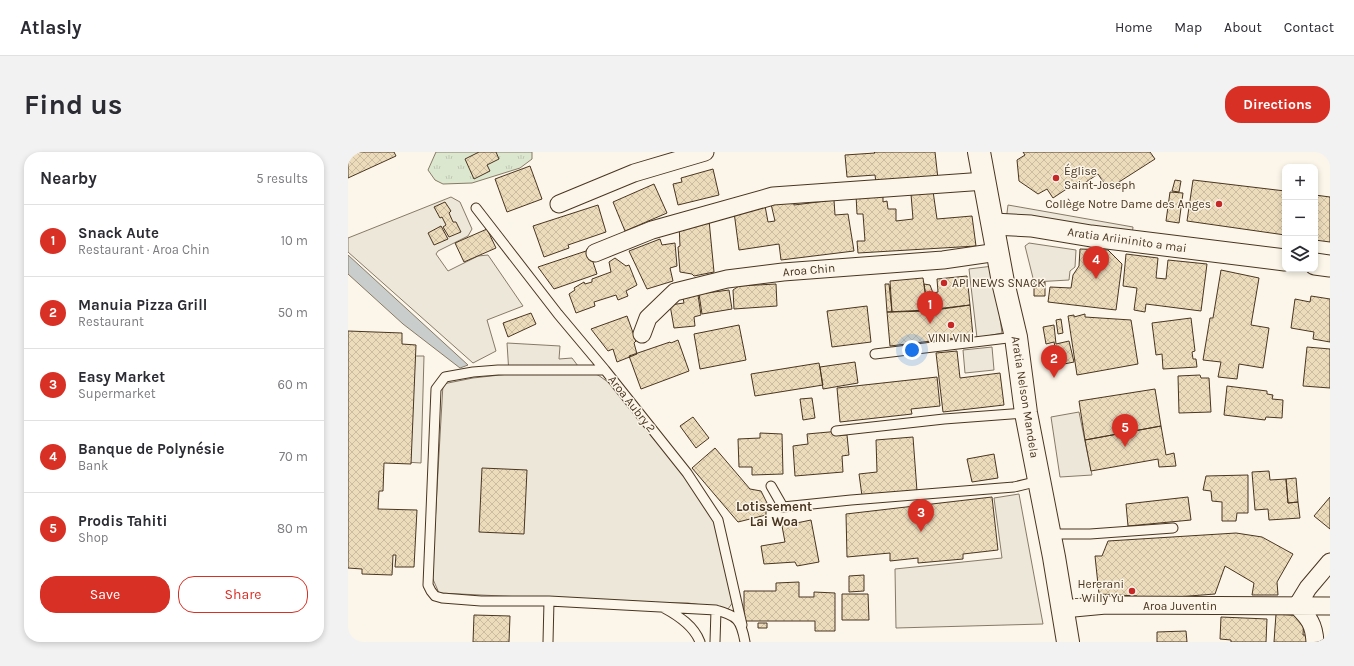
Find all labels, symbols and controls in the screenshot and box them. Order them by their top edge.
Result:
text: Atlasly [20,17,82,39]
text: Home [1115,19,1152,36]
text: Map [1174,19,1202,36]
text: About [1224,19,1262,36]
text: Contact [1284,19,1334,36]
button: Directions [1225,86,1330,123]
text: Find us [24,88,123,121]
place label: Église Saint-Joseph [1064,163,1136,192]
map controls [1282,164,1318,272]
button: + [1282,164,1318,200]
text: Nearby [40,168,97,188]
text: 5 results [256,171,308,186]
marker: Église Saint-Joseph [1051,173,1061,183]
place label: Collège Notre Dame des Anges [1045,197,1211,211]
marker: Collège Notre Dame des Anges [1214,199,1224,209]
button: − [1282,200,1318,236]
text: Snack Aute [78,224,159,242]
street label: Aratia Ariininito a mai [1067,225,1187,255]
text: 1 [51,233,55,248]
text: 10 m [281,233,308,248]
button: layers [1282,236,1318,272]
text: Restaurant · Aroa Chin [78,242,210,257]
pin: 4 [1083,246,1109,279]
street label: Aroa Chin [782,261,836,279]
place label: API NEWS SNACK [952,276,1045,290]
marker: API NEWS SNACK [939,278,949,288]
pin: 1 [917,291,943,324]
text: Manuia Pizza Grill [78,296,207,314]
text: 2 [49,305,57,320]
text: 50 m [278,305,308,320]
text: Restaurant [78,314,144,329]
marker: VINI VINI [946,320,956,330]
place label: VINI VINI [928,331,974,345]
street label: Aratia Nelson Mandela [1008,335,1042,459]
your location [902,340,922,360]
pin: 2 [1041,345,1067,378]
text: Easy Market [78,368,165,386]
street label: Aroa Aubry 2 [605,373,659,435]
text: 3 [49,377,57,392]
text: 60 m [278,377,308,392]
text: Supermarket [78,386,156,401]
pin: 5 [1112,414,1138,447]
text: Banque de Polynésie [78,440,225,458]
text: 4 [49,449,57,464]
text: 70 m [279,449,308,464]
text: Bank [78,458,108,473]
district label: Lotissement Lai Woa [736,499,812,529]
pin: 3 [908,499,934,532]
text: Prodis Tahiti [78,512,167,530]
text: 5 [49,521,57,536]
text: 80 m [277,521,308,536]
text: Shop [78,530,108,545]
button: Save [40,576,170,613]
button: Share [178,576,308,613]
place label: Hererani - Willy Yu [1074,577,1124,605]
marker: Hererani - Willy Yu [1127,586,1137,596]
street label: Aroa Juventin [1143,599,1217,613]

